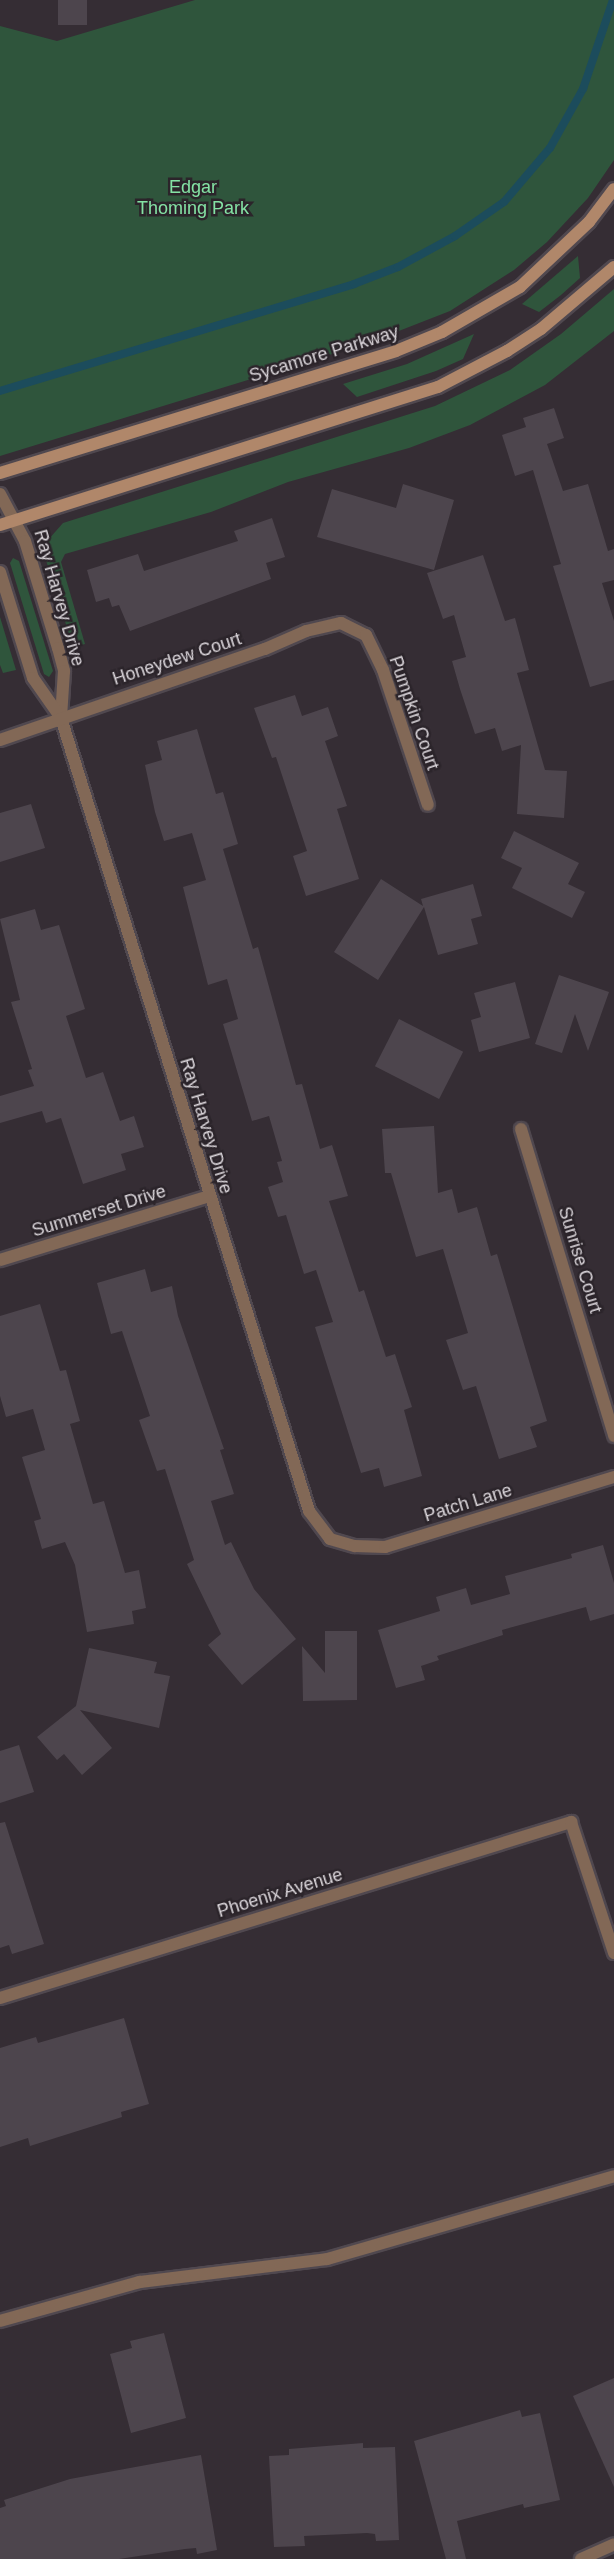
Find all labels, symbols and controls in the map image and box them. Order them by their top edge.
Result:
park label: Edgar Thoming Park [137,177,249,219]
street label: Sycamore Parkway [247,321,401,387]
street label: Ray Harvey Drive [29,527,89,669]
street label: Honeydew Court [110,628,244,690]
street label: Pumpkin Court [384,653,444,773]
street label: Ray Harvey Drive [175,1055,237,1197]
street label: Summerset Drive [29,1180,169,1242]
street label: Sunrise Court [554,1204,606,1316]
street label: Patch Lane [421,1479,515,1527]
street label: Phoenix Avenue [214,1864,346,1922]

